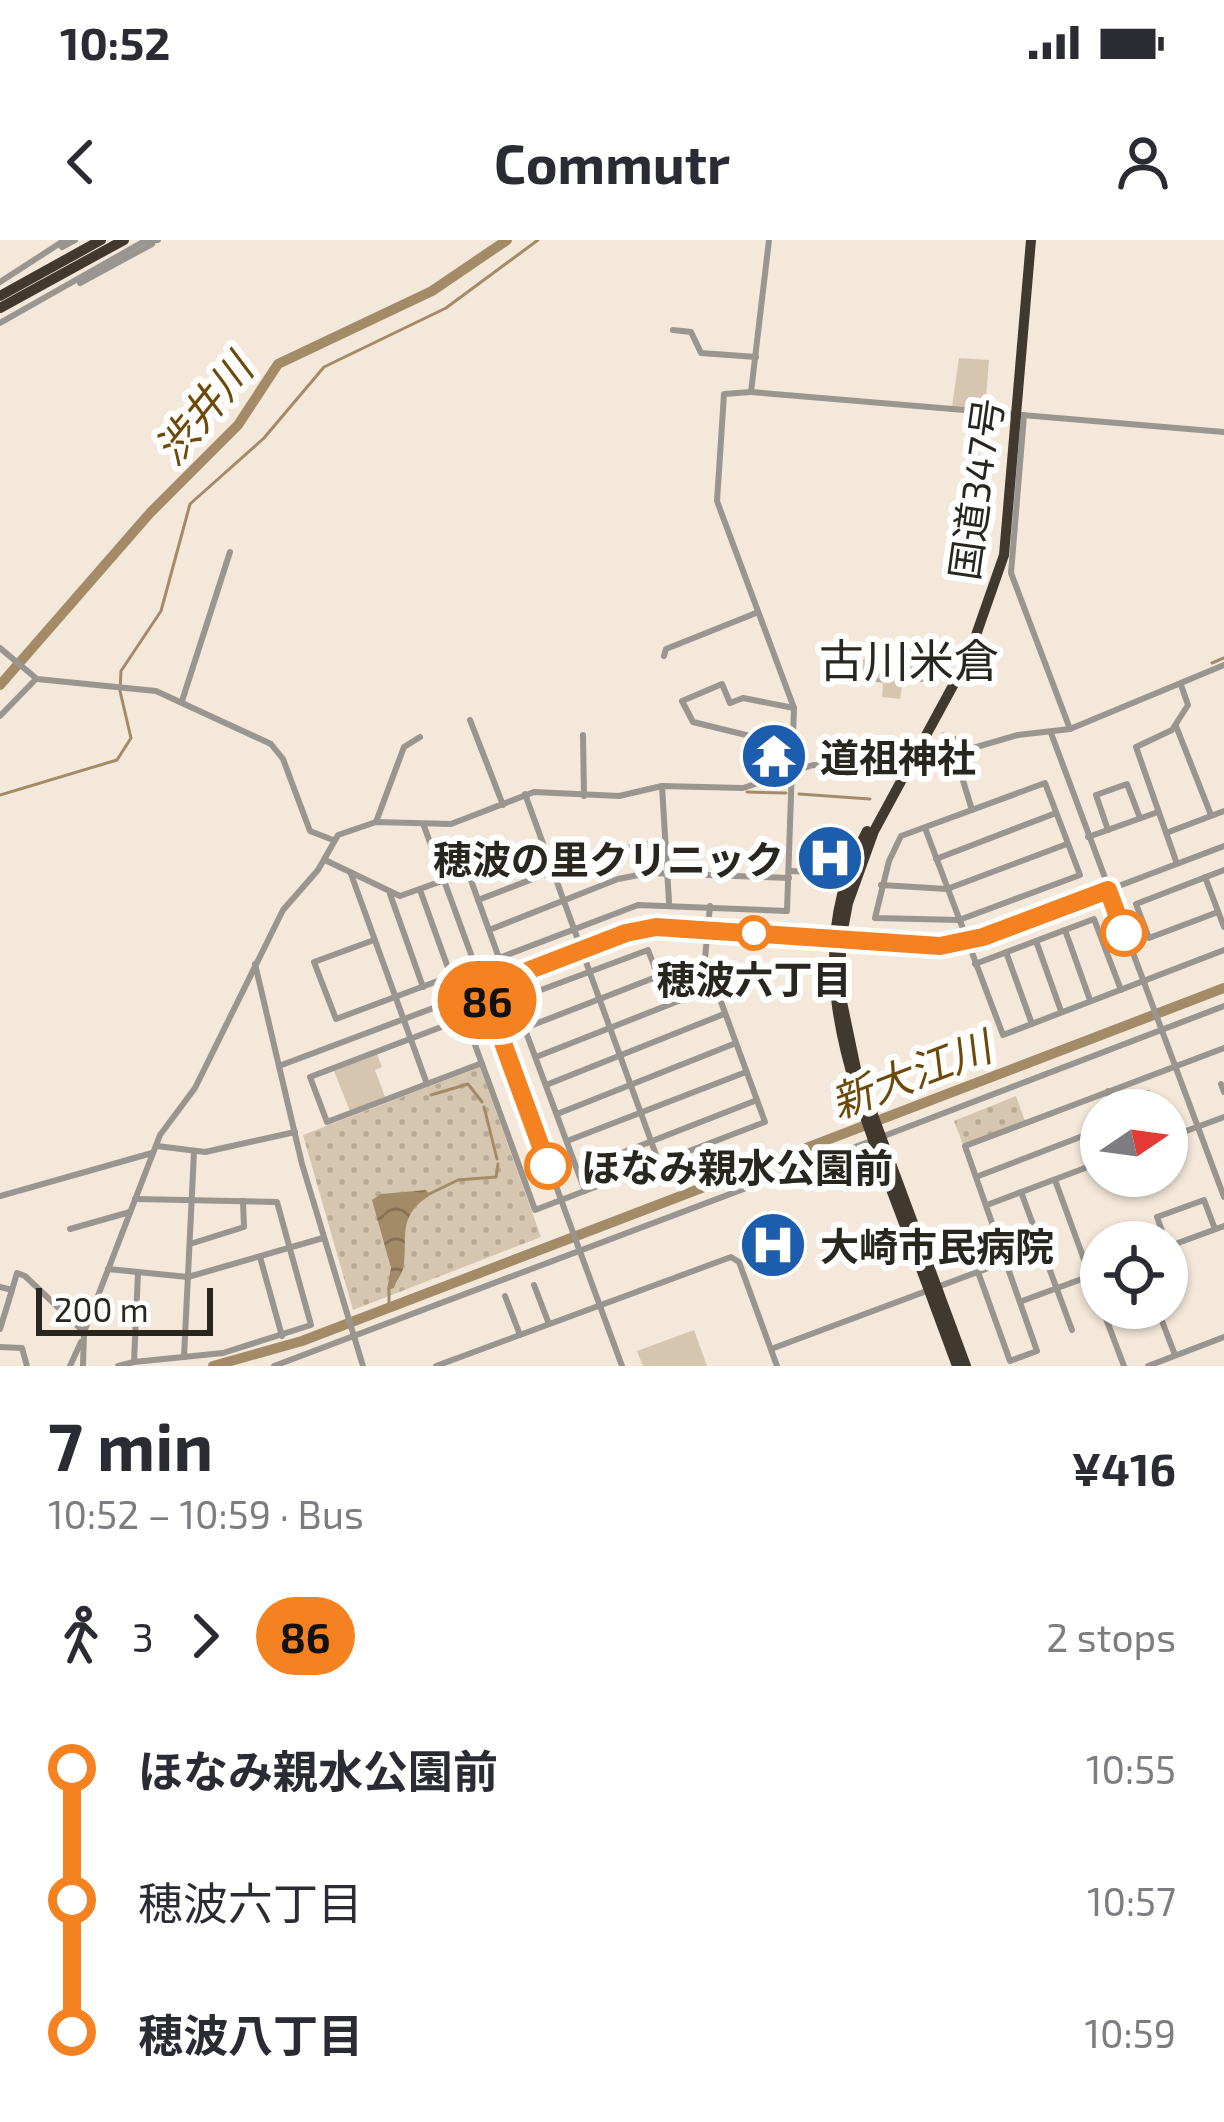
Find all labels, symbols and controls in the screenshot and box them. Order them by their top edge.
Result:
text: 10:52 [60,15,170,69]
icon: back [48,129,114,195]
icon: person [1110,129,1176,195]
text: Commutr [494,130,730,195]
water label: 渋井川 [143,340,264,473]
street label: 国道347号 [939,395,1011,583]
district label: 古川米倉 [819,632,999,686]
temple icon: 道祖神社 [739,721,809,791]
place label: 道祖神社 [820,733,976,780]
hospital icon: 穂波の里クリニック [795,823,865,893]
place label: 穂波の里クリニック [433,835,784,882]
unlabelled marker [1102,911,1146,955]
marker: 穂波六丁目 [738,917,770,949]
place label: 穂波六丁目 [656,955,852,1002]
line badge: 86 [433,961,541,1039]
text: 86 [462,975,512,1025]
water label: 新大江川 [823,1018,1001,1126]
north arrow [1080,1089,1188,1197]
map controls [1080,1089,1188,1329]
place label: ほなみ親水公園前 [581,1143,893,1190]
marker: ほなみ親水公園前 [526,1144,570,1188]
hospital icon: 大崎市民病院 [738,1210,808,1280]
button: locate [1080,1221,1188,1329]
place label: 大崎市民病院 [820,1222,1054,1269]
scale bar [36,1282,213,1335]
text: 200 m [54,1289,149,1329]
text: 7 min [48,1405,213,1484]
text: ¥416 [1071,1441,1176,1495]
text: 10:52 – 10:59 · Bus [48,1490,364,1537]
icon: walk [48,1603,114,1669]
icon: forward [172,1603,238,1669]
text: 86 [280,1611,331,1661]
text: 3 [132,1613,154,1660]
text: 2 stops [1046,1613,1176,1660]
text: ほなみ親水公園前 [138,1743,498,1797]
text: 10:55 [1086,1745,1176,1792]
text: 穂波六丁目 [138,1875,363,1929]
text: 10:57 [1087,1877,1176,1924]
text: 穂波八丁目 [138,2007,363,2061]
text: 10:59 [1085,2009,1176,2056]

